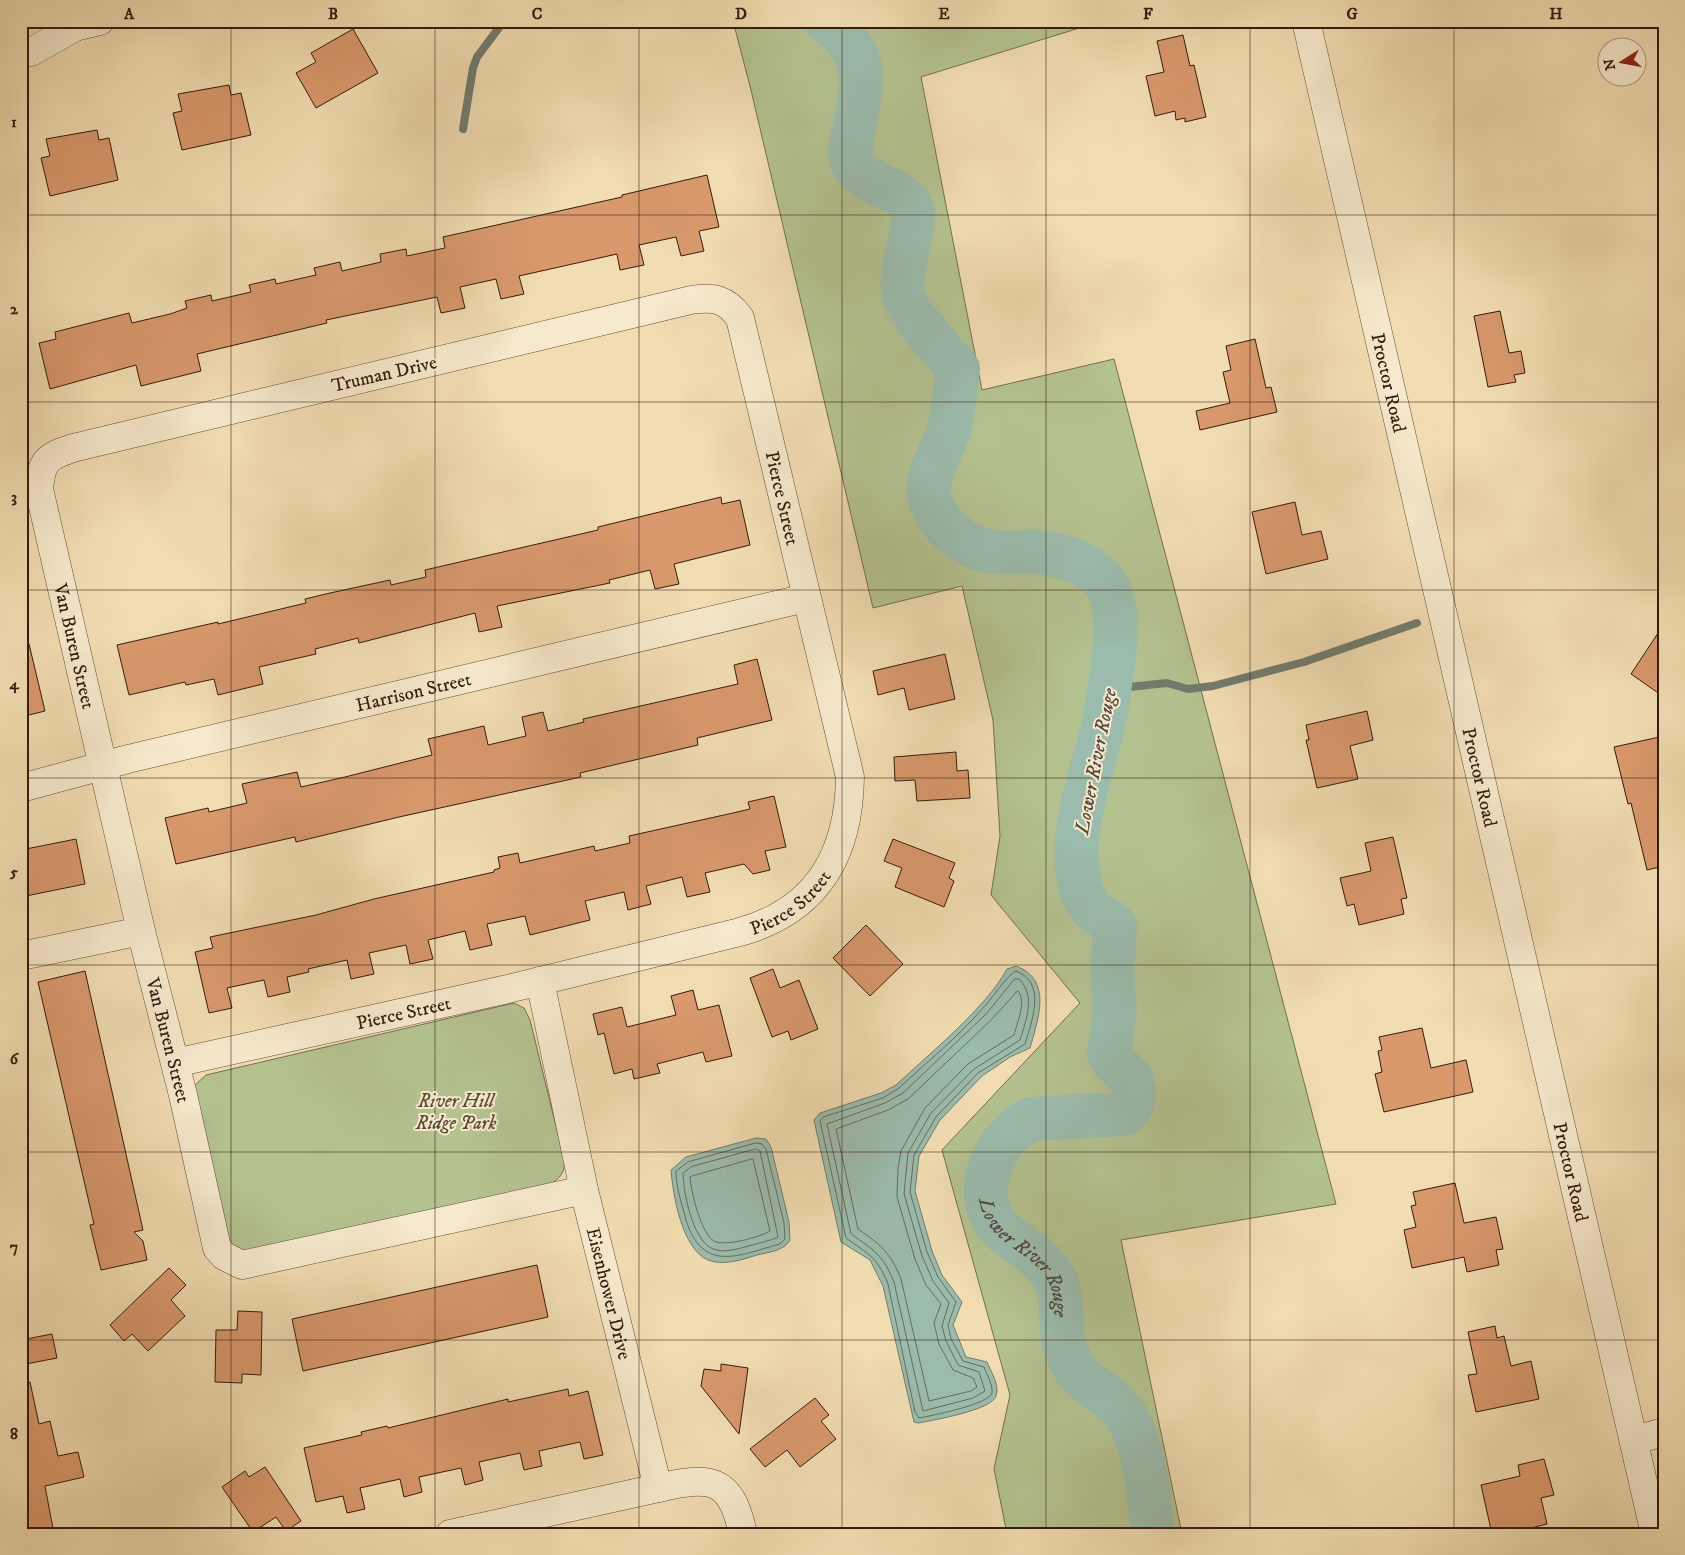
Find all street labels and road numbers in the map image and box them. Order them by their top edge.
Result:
street label: Proctor Road [1365,331,1411,435]
street label: Truman Drive [329,351,439,398]
street label: Pierce Street [760,449,804,548]
street label: Van Buren Street [48,580,99,711]
street label: Harrison Street [354,668,473,718]
street label: Proctor Road [1456,726,1502,830]
street label: Pierce Street [747,867,837,941]
street label: Van Buren Street [140,975,194,1105]
street label: Pierce Street [354,992,453,1035]
street label: Proctor Road [1547,1120,1593,1225]
street label: Eisenhower Drive [581,1225,636,1362]

